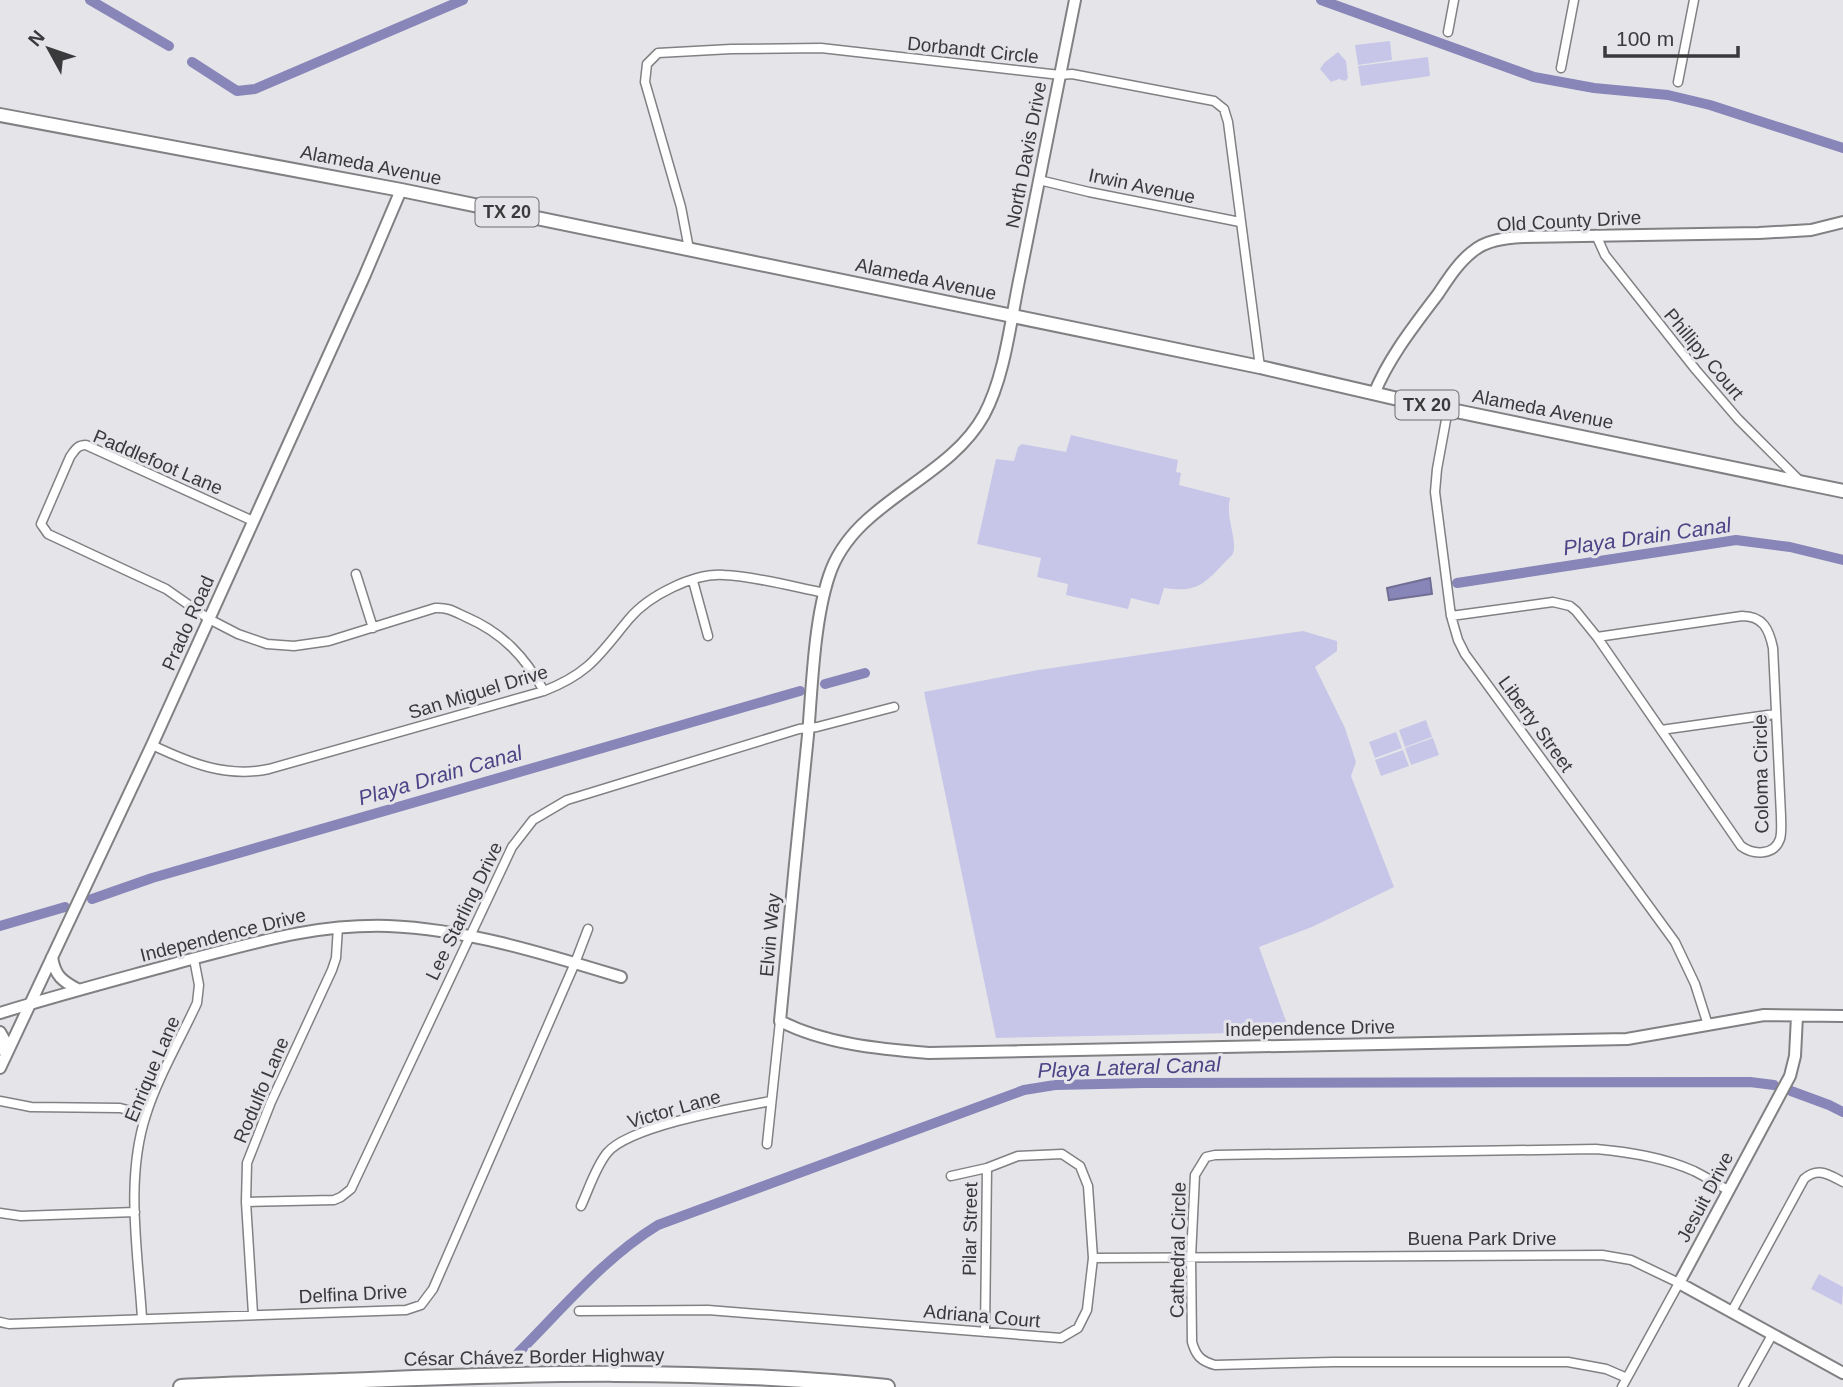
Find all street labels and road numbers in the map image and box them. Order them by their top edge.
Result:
street label: Dorbandt Circle [906,33,1040,67]
street label: North Davis Drive [1001,80,1051,230]
street label: Alameda Avenue [299,141,443,189]
street label: Irwin Avenue [1087,164,1197,208]
road number: TX 20 [476,197,538,226]
street label: Old County Drive [1496,207,1642,235]
street label: Alameda Avenue [854,254,998,304]
street label: Phillipy Court [1660,304,1748,404]
street label: Alameda Avenue [1471,385,1615,433]
road number: TX 20 [1396,390,1458,419]
street label: Paddlefoot Lane [90,425,226,499]
street label: Prado Road [158,572,218,674]
street label: San Miguel Drive [406,661,550,723]
street label: Liberty Street [1494,672,1578,776]
street label: Coloma Circle [1749,714,1773,834]
street label: Lee Starling Drive [421,839,507,983]
street label: Elvin Way [756,892,784,978]
street label: Independence Drive [138,904,308,966]
street label: Enrique Lane [120,1013,184,1125]
street label: Independence Drive [1225,1016,1395,1040]
street label: Rodulfo Lane [229,1034,293,1146]
street label: Victor Lane [625,1086,723,1132]
street label: Jesuit Drive [1672,1148,1738,1246]
street label: Pilar Street [959,1181,981,1276]
street label: Cathedral Circle [1166,1182,1190,1318]
street label: Buena Park Drive [1408,1228,1556,1249]
street label: Delfina Drive [298,1281,408,1307]
street label: Adriana Court [923,1300,1042,1332]
street label: César Chávez Border Highway [403,1344,665,1370]

